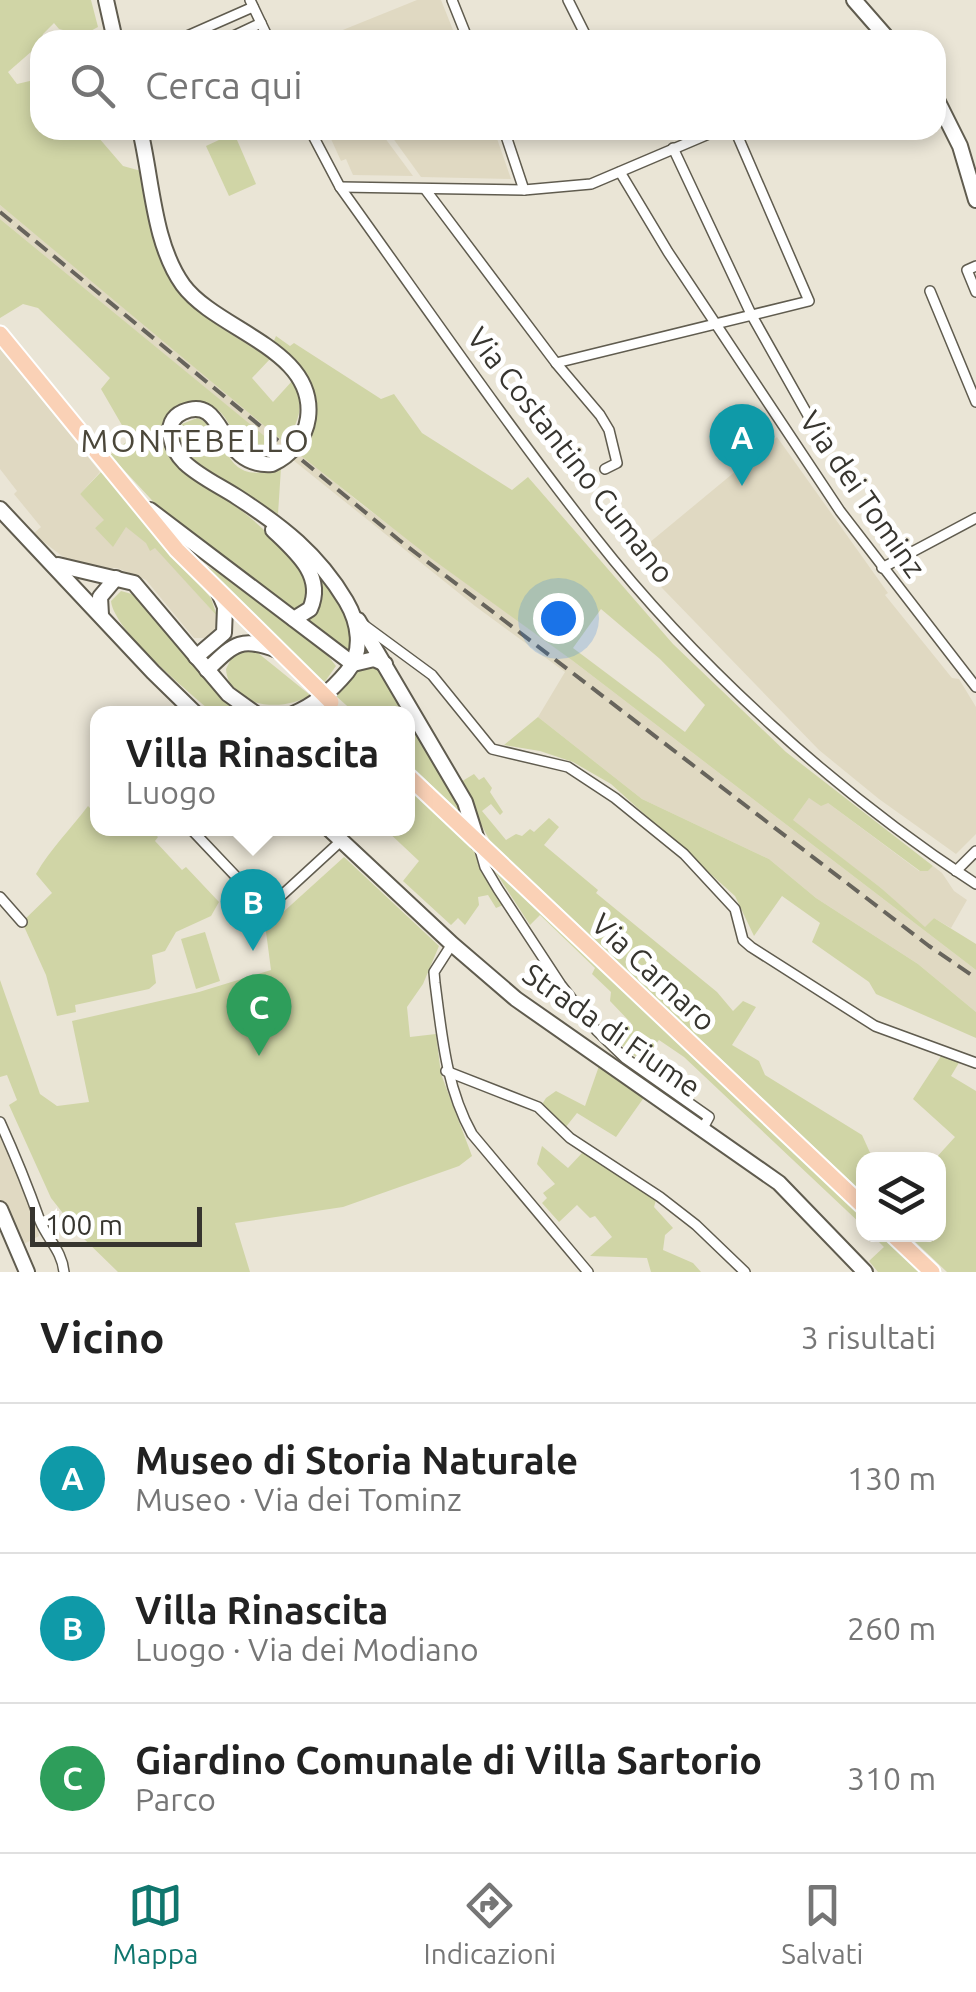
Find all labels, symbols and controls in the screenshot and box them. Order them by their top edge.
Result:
search box [30,30,946,140]
icon: search [65,58,120,113]
text: Cerca qui [145,64,303,106]
street label: Via Costantino Cumano [461,321,681,589]
pin: A [710,404,774,486]
street label: Via dei Tominz [793,404,933,584]
district label: MONTEBELLO [81,422,311,458]
your location [533,593,584,644]
popup [90,706,415,836]
text: Villa Rinascita [126,732,379,774]
text: Luogo [126,774,216,810]
pin: B [220,868,286,951]
street label: Via Carnaro [585,906,723,1038]
street label: Strada di Fiume [517,956,707,1104]
pin: C [226,974,292,1056]
map controls [856,1152,946,1242]
button: layers [856,1152,946,1242]
scale bar [30,1202,202,1246]
text: 100 m [45,1209,123,1240]
text: Vicino [40,1314,165,1361]
text: 3 risultati [801,1319,936,1355]
text: Museo di Storia Naturale [135,1439,578,1481]
text: A [61,1460,84,1496]
text: 130 m [847,1460,936,1496]
text: Museo · Via dei Tominz [135,1481,462,1517]
text: Villa Rinascita [135,1589,388,1631]
text: B [62,1610,83,1646]
text: 260 m [847,1610,936,1646]
text: Luogo · Via dei Modiano [135,1631,479,1667]
text: Giardino Comunale di Villa Sartorio [135,1739,762,1781]
text: C [62,1760,83,1796]
text: 310 m [847,1760,936,1796]
text: Parco [135,1781,216,1817]
tab: Mappa [113,1878,198,1969]
tab: Indicazioni [424,1878,556,1969]
tab: Salvati [781,1878,863,1969]

